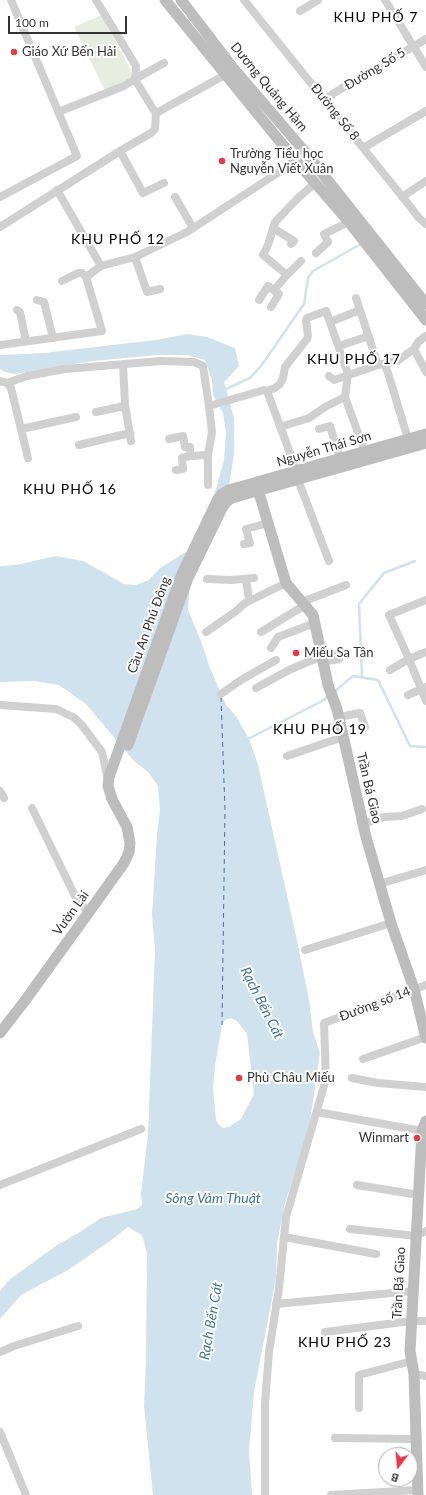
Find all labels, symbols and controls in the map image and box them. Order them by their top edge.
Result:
scale bar [10,8,129,34]
district label: KHU PHỐ 7 [334,9,418,25]
text: 100 m [15,15,49,30]
street label: Dương Quảng Hàm [227,39,311,135]
place label: Giáo Xứ Bến Hải [22,44,116,60]
street label: Đường Số 5 [342,45,408,93]
marker: Giáo Xứ Bến Hải [9,47,19,57]
street label: Đường Số 8 [307,80,363,144]
place label: Trường Tiểu học Nguyễn Viết Xuân [230,146,333,177]
marker: Trường Tiểu học Nguyễn Viết Xuân [217,156,227,166]
district label: KHU PHỐ 12 [71,231,165,247]
district label: KHU PHỐ 17 [307,351,401,367]
street label: Nguyễn Thái Sơn [275,428,373,470]
district label: KHU PHỐ 16 [23,481,117,497]
street label: Cầu An Phú Đông [124,574,174,676]
place label: Miếu Sa Tân [304,645,373,661]
marker: Miếu Sa Tân [291,648,301,658]
district label: KHU PHỐ 19 [273,721,367,737]
street label: Trần Bá Giao [353,751,385,825]
street label: Vườn Lài [50,888,92,938]
water label: Rạch Bến Cát [237,964,287,1042]
street label: Đường số 14 [337,983,413,1025]
place label: Phù Châu Miếu [247,1070,335,1086]
marker: Phù Châu Miếu [234,1073,244,1083]
place label: Winmart [359,1130,409,1146]
marker: Winmart [412,1133,422,1143]
water label: Sông Vàm Thuật [165,1190,261,1206]
street label: Trần Bá Giao [389,1246,409,1320]
water label: Rạch Bến Cát [196,1281,226,1361]
district label: KHU PHỐ 23 [298,1334,392,1350]
north arrow [378,1447,418,1487]
text: B [390,1471,400,1485]

